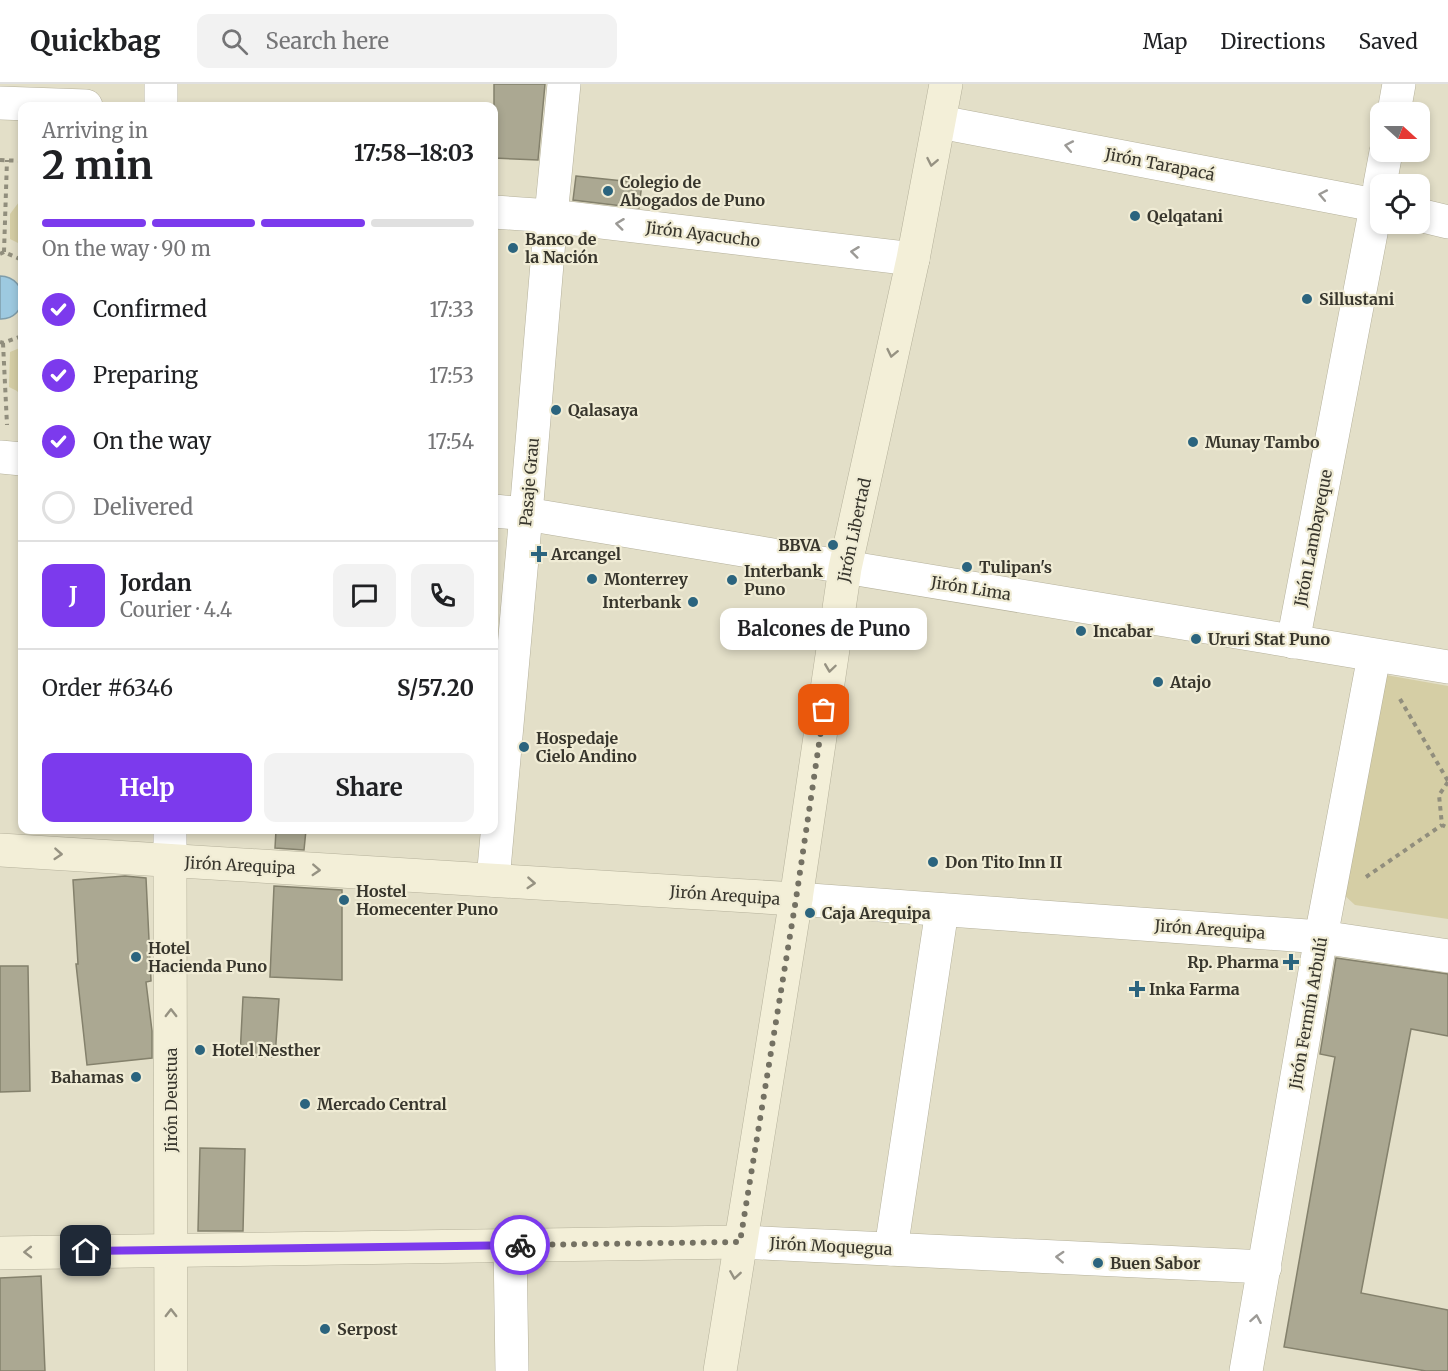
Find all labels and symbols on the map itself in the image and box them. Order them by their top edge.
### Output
north arrow [1370,102,1430,162]
one-way arrow [1064,140,1074,153]
street label: Jirón Tarapacá [1102,143,1217,185]
one-way arrow [926,157,939,167]
place label: Colegio de Abogados de Puno [619,172,766,210]
marker: Colegio de Abogados de Puno [601,184,615,198]
one-way arrow [1318,189,1328,202]
place label: Qelqatani [1147,206,1224,226]
marker: Qelqatani [1128,209,1142,223]
street label: Jirón Ayacucho [644,217,761,251]
one-way arrow [615,218,624,231]
place label: Banco de la Nación [525,229,598,267]
marker: Banco de la Nación [506,241,520,255]
one-way arrow [850,246,860,259]
place label: Sillustani [1319,289,1395,309]
marker: Sillustani [1300,292,1314,306]
one-way arrow [887,348,900,358]
place label: Qalasaya [568,400,638,420]
marker: Qalasaya [549,403,563,417]
place label: Munay Tambo [1205,432,1320,452]
marker: Munay Tambo [1186,435,1200,449]
street label: Pasaje Grau [515,437,543,527]
street label: Jirón Lambayeque [1290,468,1336,609]
street label: Jirón Libertad [833,476,875,585]
place label: BBVA [778,535,822,555]
marker: BBVA [826,538,840,552]
place label: Arcangel [550,544,621,564]
marker: Arcangel [532,547,546,561]
place label: Tulipan's [979,557,1052,577]
marker: Tulipan's [960,560,974,574]
place label: Interbank Puno [744,561,823,599]
place label: Monterrey [604,569,688,589]
marker: Monterrey [585,572,599,586]
street label: Jirón Lima [929,572,1013,604]
marker: Interbank Puno [725,573,739,587]
place label: Interbank [602,592,682,612]
marker: Interbank [686,595,700,609]
callout: Balcones de Puno [720,608,928,650]
place label: Incabar [1093,621,1154,641]
marker: Incabar [1074,624,1088,638]
place label: Ururi Stat Puno [1208,629,1331,649]
marker: Ururi Stat Puno [1189,632,1203,646]
one-way arrow [825,663,837,673]
place label: Atajo [1169,672,1211,692]
marker: Atajo [1151,675,1165,689]
pin [798,684,849,735]
place label: Hospedaje Cielo Andino [536,728,637,766]
marker: Hospedaje Cielo Andino [517,740,531,754]
one-way arrow [54,847,63,860]
street label: Jirón Arequipa [183,852,296,878]
place label: Don Tito Inn II [945,852,1062,872]
marker: Don Tito Inn II [926,855,940,869]
one-way arrow [311,863,320,876]
one-way arrow [527,876,536,889]
place label: Hostel Homecenter Puno [356,881,498,919]
street label: Jirón Arequipa [668,881,781,909]
marker: Hostel Homecenter Puno [337,893,351,907]
place label: Caja Arequipa [822,903,931,923]
marker: Caja Arequipa [803,906,817,920]
street label: Jirón Arequipa [1153,915,1266,943]
street label: Jirón Fermín Arbulú [1285,935,1331,1092]
place label: Hotel Hacienda Puno [148,938,267,976]
marker: Hotel Hacienda Puno [129,950,143,964]
place label: Rp. Pharma [1187,952,1279,972]
marker: Rp. Pharma [1284,955,1298,969]
place label: Inka Farma [1149,979,1240,999]
marker: Inka Farma [1130,982,1144,996]
one-way arrow [165,1008,177,1017]
place label: Hotel Nesther [212,1040,321,1060]
marker: Hotel Nesther [193,1043,207,1057]
street label: Jirón Deustua [161,1047,181,1153]
place label: Bahamas [51,1067,124,1087]
marker: Bahamas [129,1070,143,1084]
place label: Mercado Central [317,1094,447,1114]
marker: Mercado Central [298,1097,312,1111]
courier [490,1215,550,1275]
pin [60,1225,111,1276]
street label: Jirón Moquegua [768,1233,893,1259]
one-way arrow [24,1246,33,1258]
one-way arrow [1055,1250,1064,1263]
place label: Buen Sabor [1110,1253,1201,1273]
marker: Buen Sabor [1091,1256,1105,1270]
one-way arrow [729,1270,742,1280]
one-way arrow [165,1308,177,1317]
one-way arrow [1249,1314,1262,1324]
place label: Serpost [337,1319,398,1339]
marker: Serpost [318,1322,332,1336]

